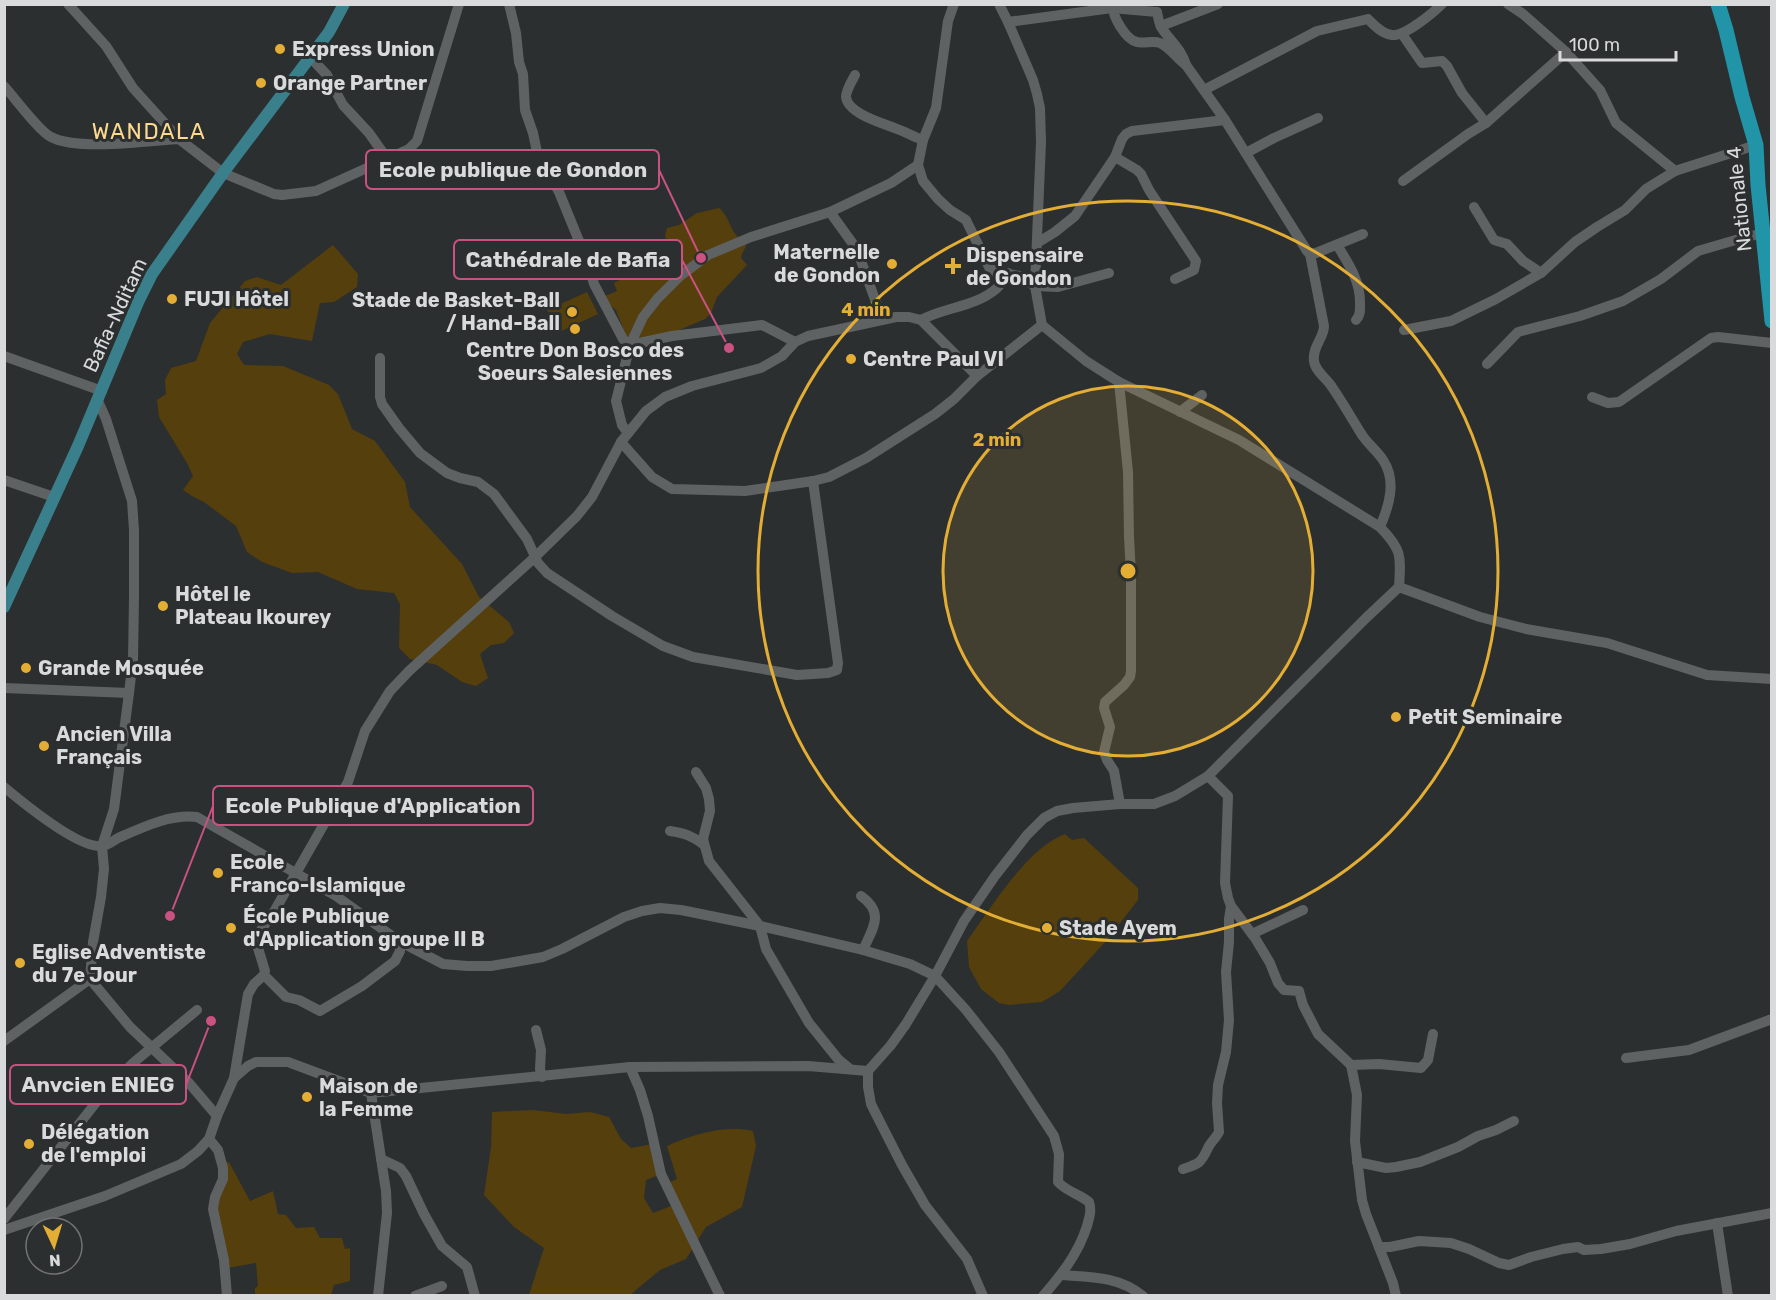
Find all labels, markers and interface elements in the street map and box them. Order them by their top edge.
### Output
scale bar [1560,24,1676,62]
text: 100 m [1569,34,1620,56]
place label: Express Union [292,37,435,61]
marker: Express Union [273,42,287,56]
place label: Orange Partner [273,71,427,95]
marker: Orange Partner [254,76,268,90]
district label: WANDALA [92,118,206,145]
street label: Nationale 4 [1722,145,1756,253]
callout: Ecole publique de Gondon [366,150,659,189]
text: Ecole publique de Gondon [379,157,647,182]
callout: Cathédrale de Bafia [454,240,682,279]
place label: Maternelle de Gondon [773,240,880,287]
place label: Dispensaire de Gondon [966,243,1084,290]
text: Cathédrale de Bafia [466,247,670,272]
street label: Bafia-Nditam [78,254,152,376]
marker: Maternelle de Gondon [885,257,899,271]
marker: Dispensaire de Gondon [944,257,962,275]
place label: FUJI Hôtel [184,287,289,311]
place label: Stade de Basket-Ball / Hand-Ball [352,288,560,335]
marker: FUJI Hôtel [165,292,179,306]
text: 4 min [841,299,891,321]
marker: Stade de Basket-Ball / Hand-Ball [565,305,579,319]
marker: Centre Don Bosco des Soeurs Salesiennes [568,322,582,336]
place label: Centre Don Bosco des Soeurs Salesiennes [466,338,684,385]
place label: Centre Paul VI [863,347,1004,371]
marker: Centre Paul VI [844,352,858,366]
text: 2 min [973,429,1021,451]
centre of rings [1118,561,1138,581]
place label: Hôtel le Plateau Ikourey [175,582,331,629]
marker: Hôtel le Plateau Ikourey [156,599,170,613]
place label: Grande Mosquée [38,656,204,680]
marker: Grande Mosquée [19,661,33,675]
place label: Petit Seminaire [1408,705,1562,729]
marker: Petit Seminaire [1389,710,1403,724]
place label: Ancien Villa Français [56,722,172,769]
marker: Ancien Villa Français [37,739,51,753]
callout: Ecole Publique d'Application [213,786,533,825]
text: Ecole Publique d'Application [225,793,521,818]
place label: Ecole Franco-Islamique [230,850,406,897]
marker: Ecole Franco-Islamique [211,866,225,880]
place label: École Publique d'Application groupe II B [243,904,485,951]
place label: Stade Ayem [1059,916,1177,940]
marker: École Publique d'Application groupe II B [224,921,238,935]
marker: Stade Ayem [1040,921,1054,935]
place label: Eglise Adventiste du 7e Jour [32,940,206,987]
marker: Eglise Adventiste du 7e Jour [13,956,27,970]
callout: Anvcien ENIEG [10,1065,186,1104]
text: Anvcien ENIEG [22,1072,174,1097]
place label: Maison de la Femme [319,1074,418,1121]
marker: Maison de la Femme [300,1090,314,1104]
place label: Délégation de l'emploi [41,1120,149,1167]
marker: Délégation de l'emploi [22,1137,36,1151]
north arrow [24,1216,84,1276]
text: N [49,1251,61,1270]

